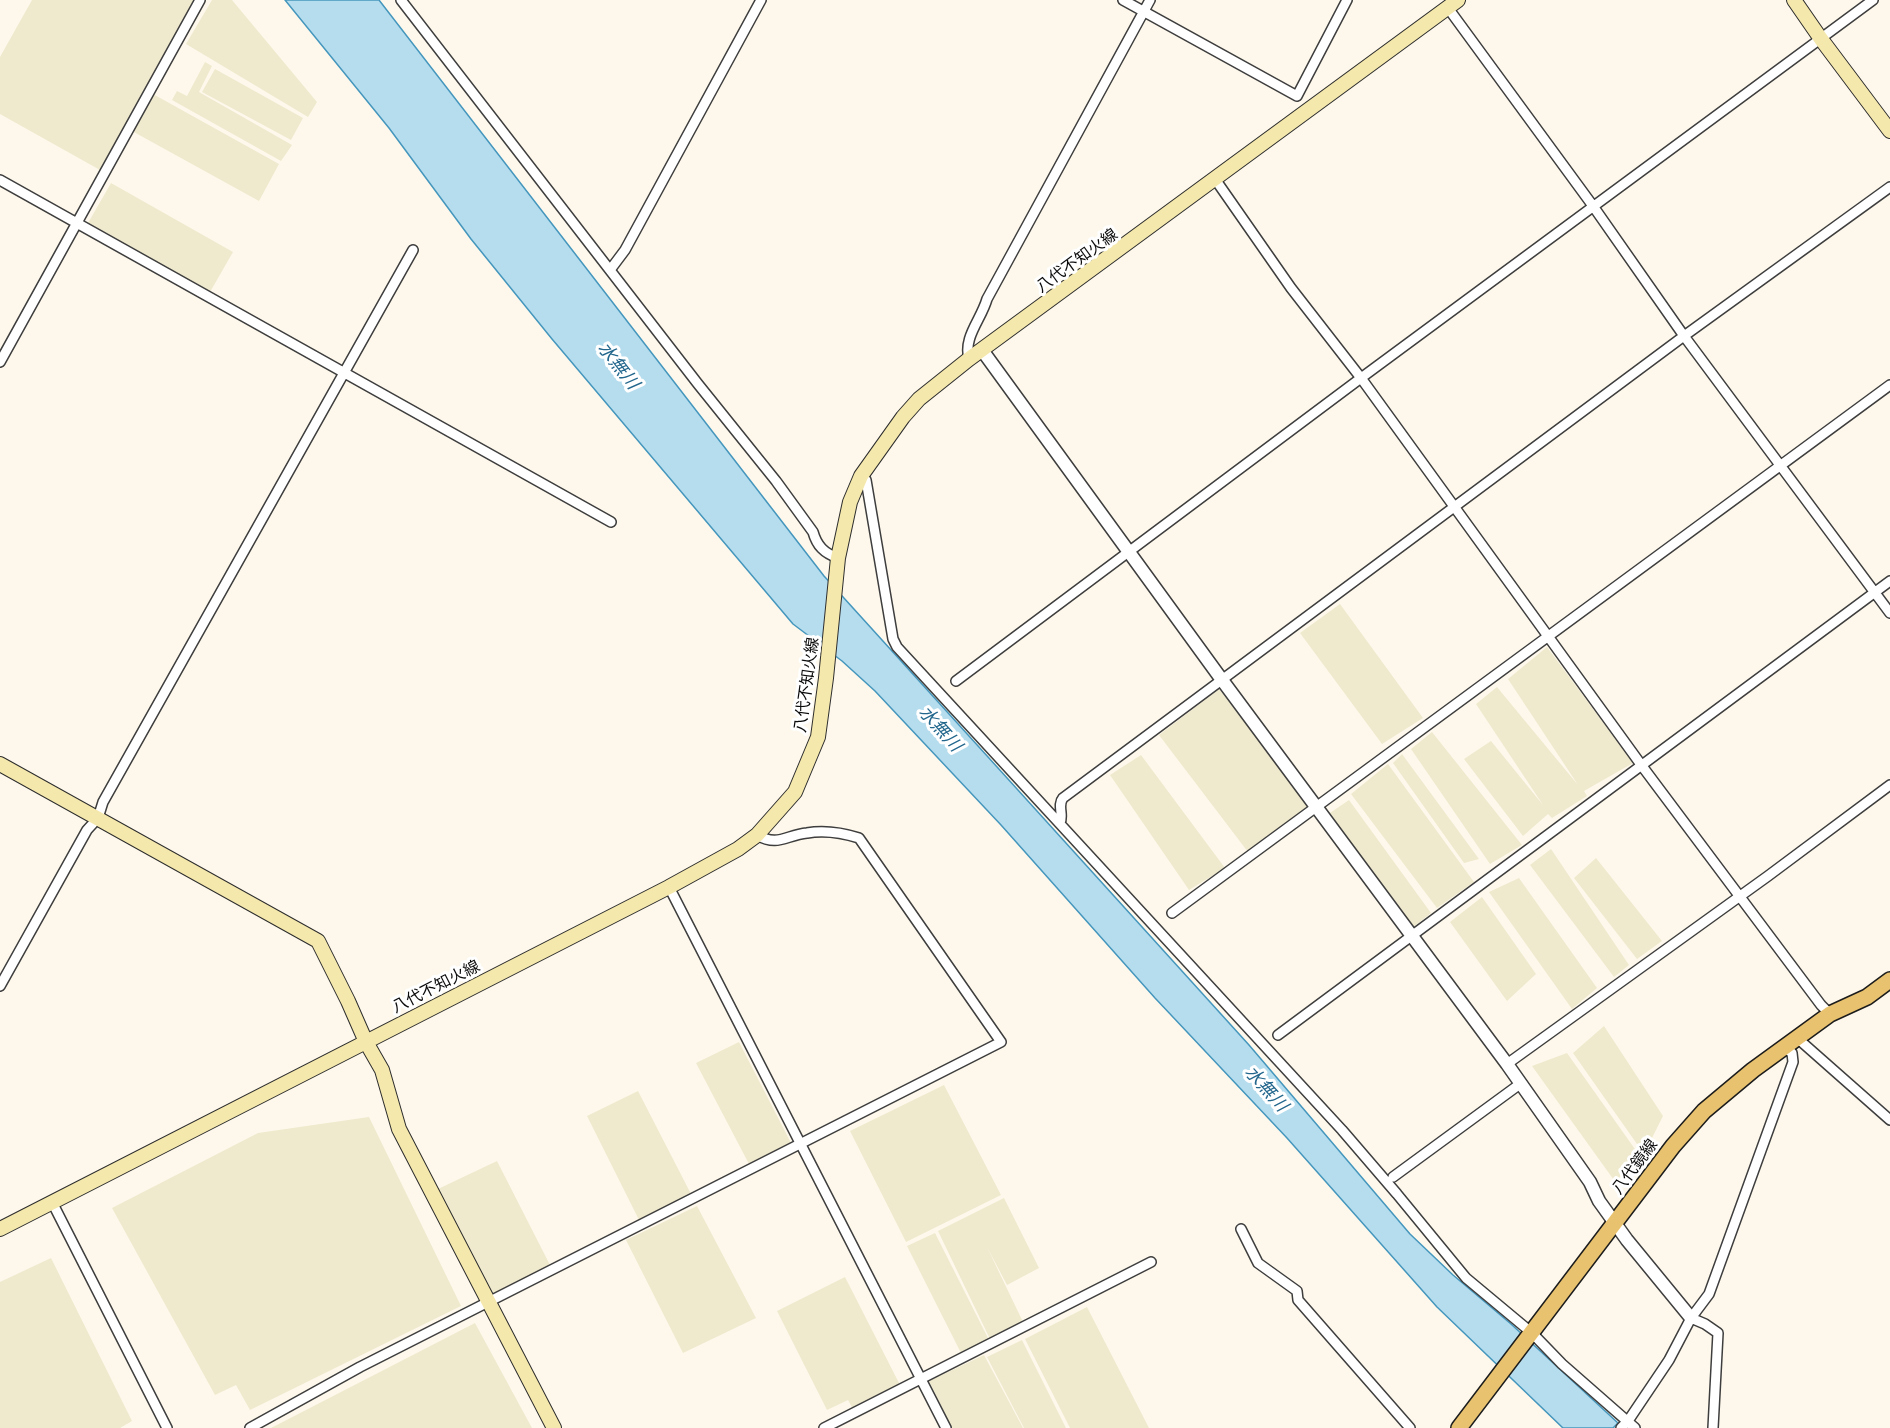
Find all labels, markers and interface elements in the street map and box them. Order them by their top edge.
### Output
street label: 八代不知火線 [1033,225,1121,297]
water label: 水無川 [593,338,643,394]
street label: 八代不知火線 [791,636,823,734]
water label: 水無川 [914,702,966,756]
street label: 八代不知火線 [389,957,483,1017]
water label: 水無川 [1240,1062,1292,1116]
street label: 八代鏡線 [1608,1136,1662,1198]

